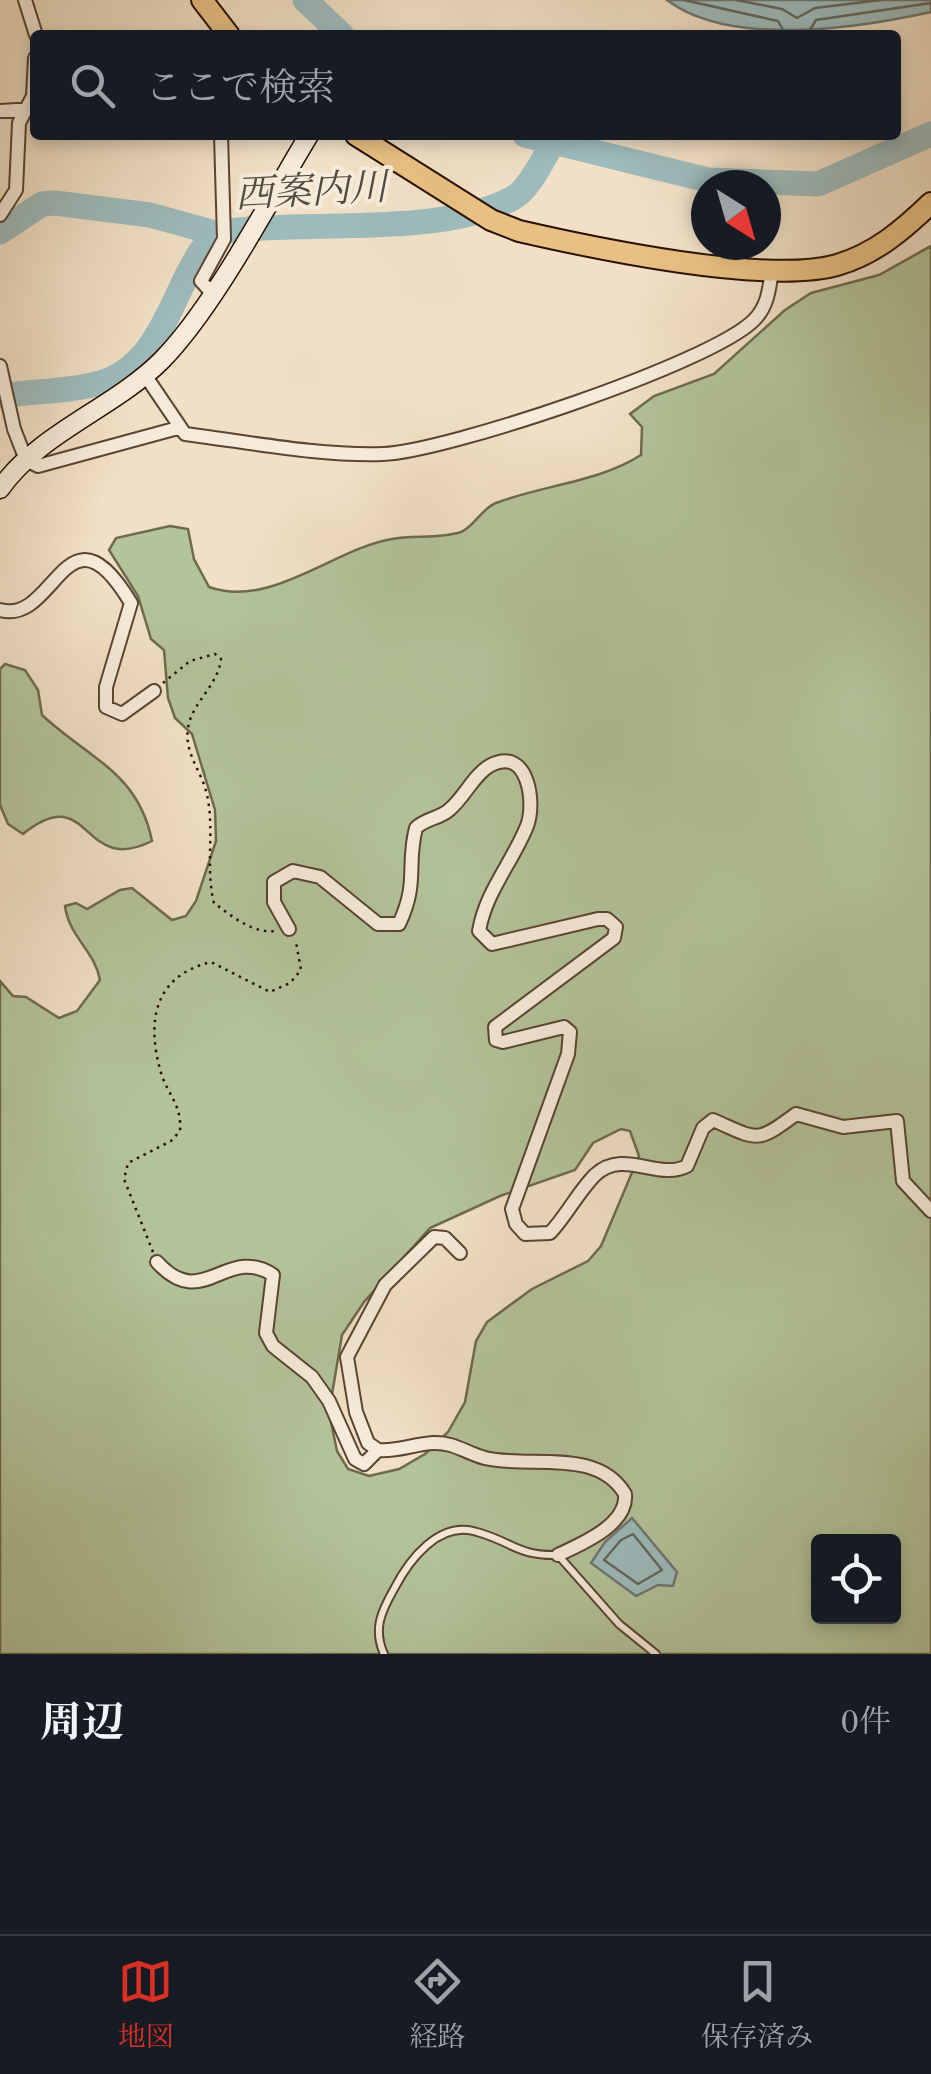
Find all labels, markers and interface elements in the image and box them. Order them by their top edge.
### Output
search box [30,30,901,140]
icon: search [65,58,120,113]
text: ここで検索 [145,71,335,109]
water label: 西案内川 [234,167,392,216]
north arrow [691,170,781,260]
map controls [811,1534,901,1624]
button: locate [811,1534,901,1624]
text: 周辺 [40,1704,124,1746]
text: 0件 [840,1708,891,1740]
tab: 地図 [118,1954,174,2057]
tab: 経路 [409,1954,465,2057]
tab: 保存済み [701,1954,813,2057]

